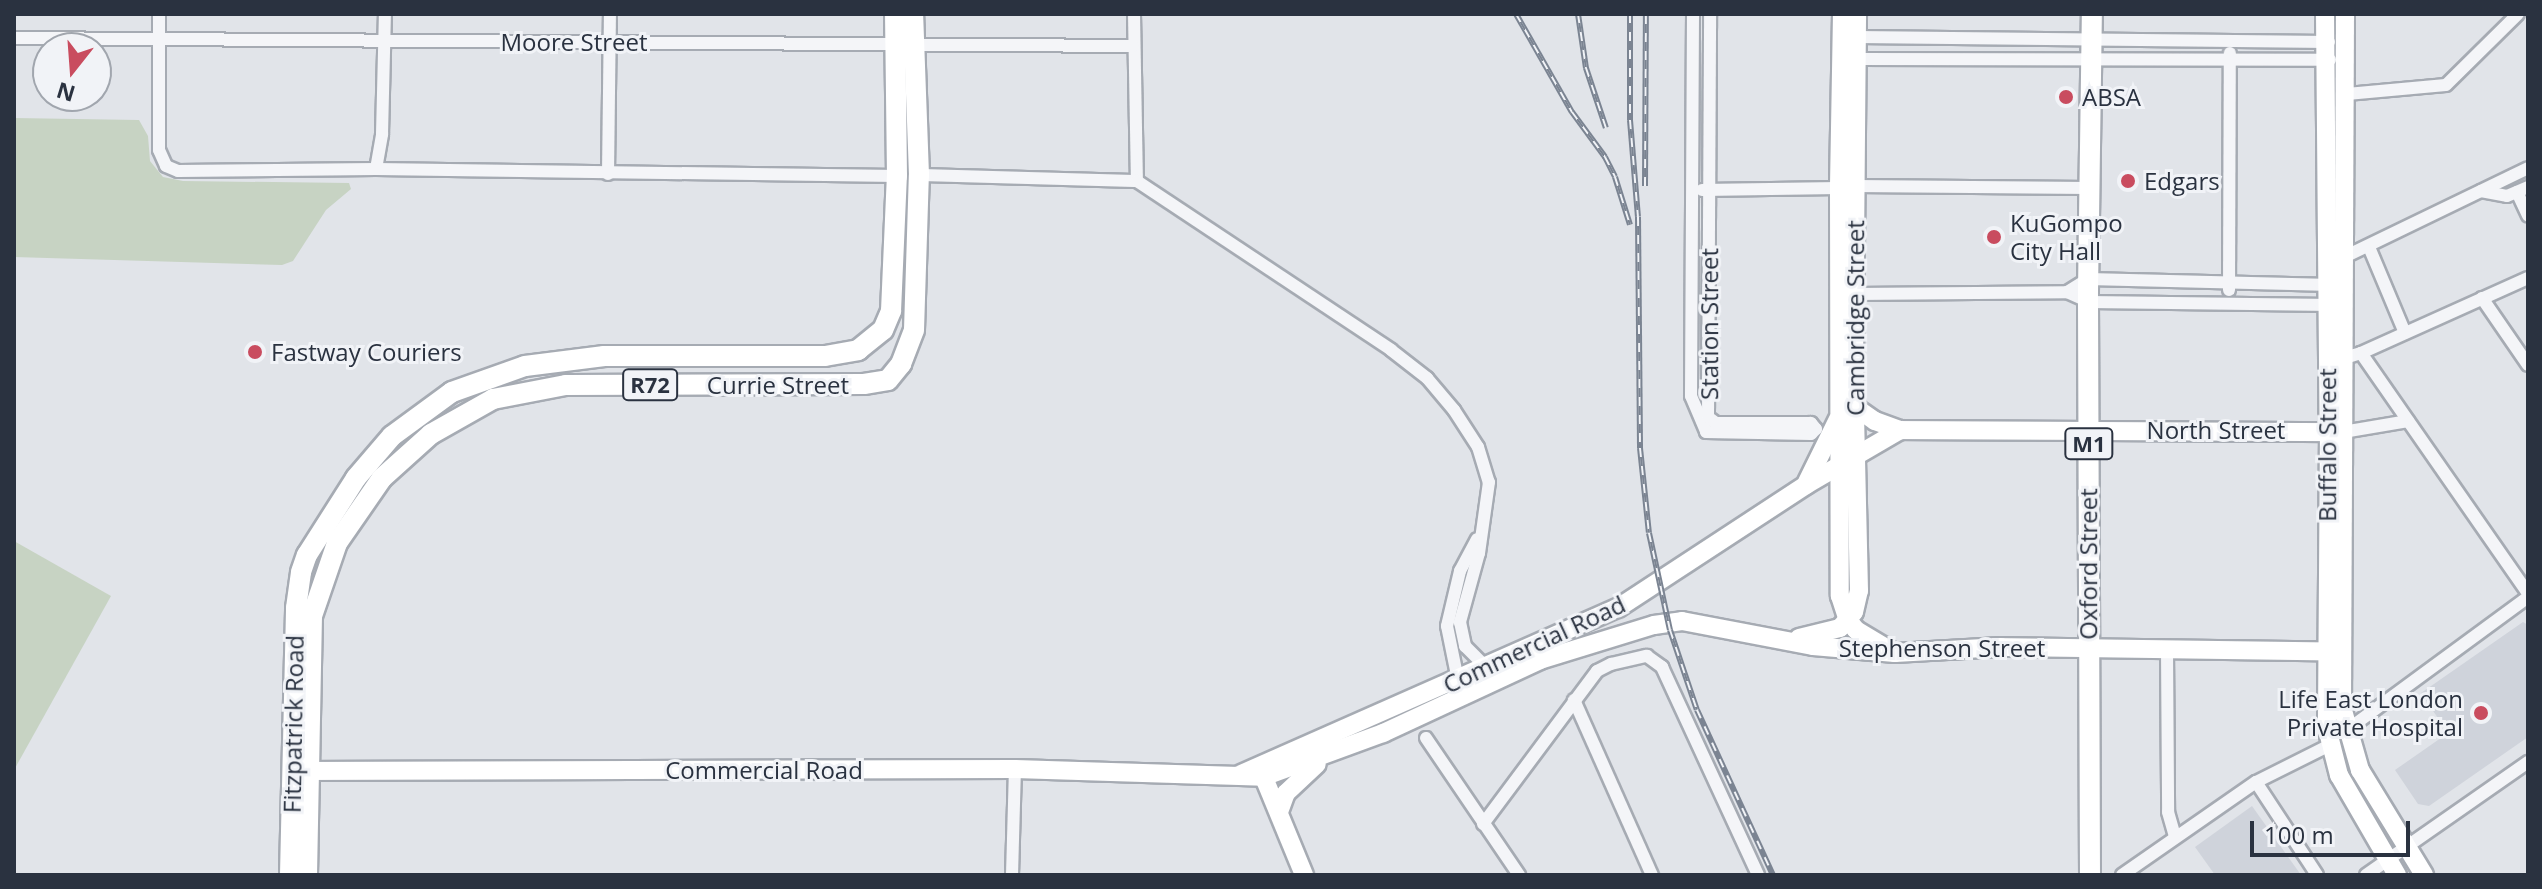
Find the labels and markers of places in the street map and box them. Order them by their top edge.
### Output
place label: ABSA [2082,83,2141,111]
marker: ABSA [2057,88,2075,106]
place label: Edgars [2144,167,2220,195]
marker: Edgars [2119,172,2137,190]
place label: KuGompo City Hall [2010,209,2123,265]
marker: KuGompo City Hall [1985,228,2003,246]
place label: Fastway Couriers [271,338,462,366]
marker: Fastway Couriers [246,343,264,361]
place label: Life East London Private Hospital [2278,685,2463,741]
marker: Life East London Private Hospital [2470,702,2492,724]

